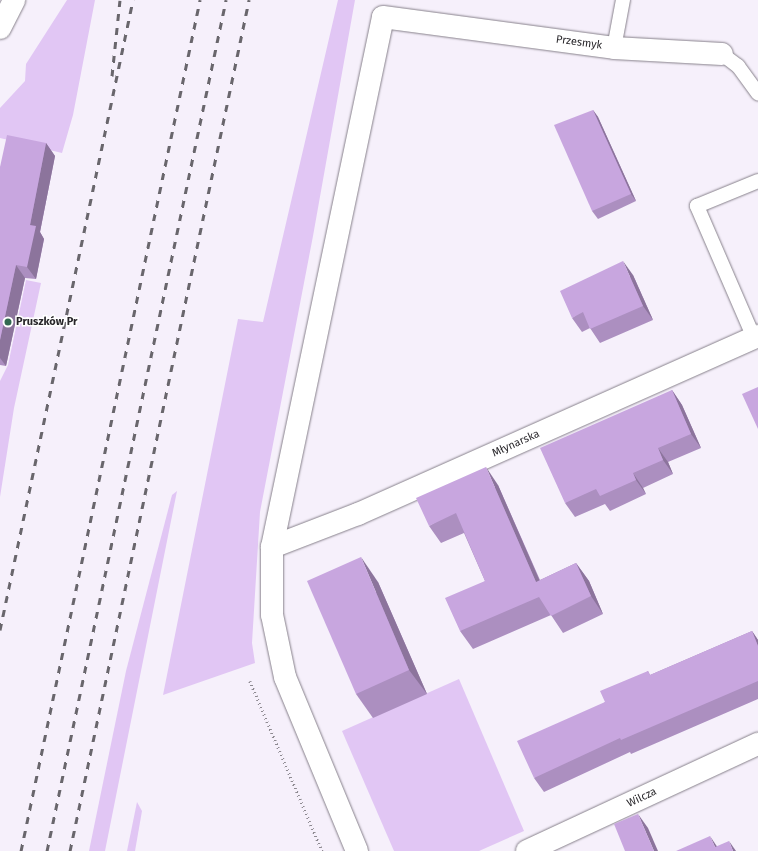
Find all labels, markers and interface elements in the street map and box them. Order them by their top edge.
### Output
street label: Przesmyk [555,33,603,53]
place label: Pruszków Pr [16,315,77,329]
marker: Pruszków Pr [3,317,13,327]
street label: Młynarska [490,428,542,460]
street label: Wilcza [625,785,659,811]

